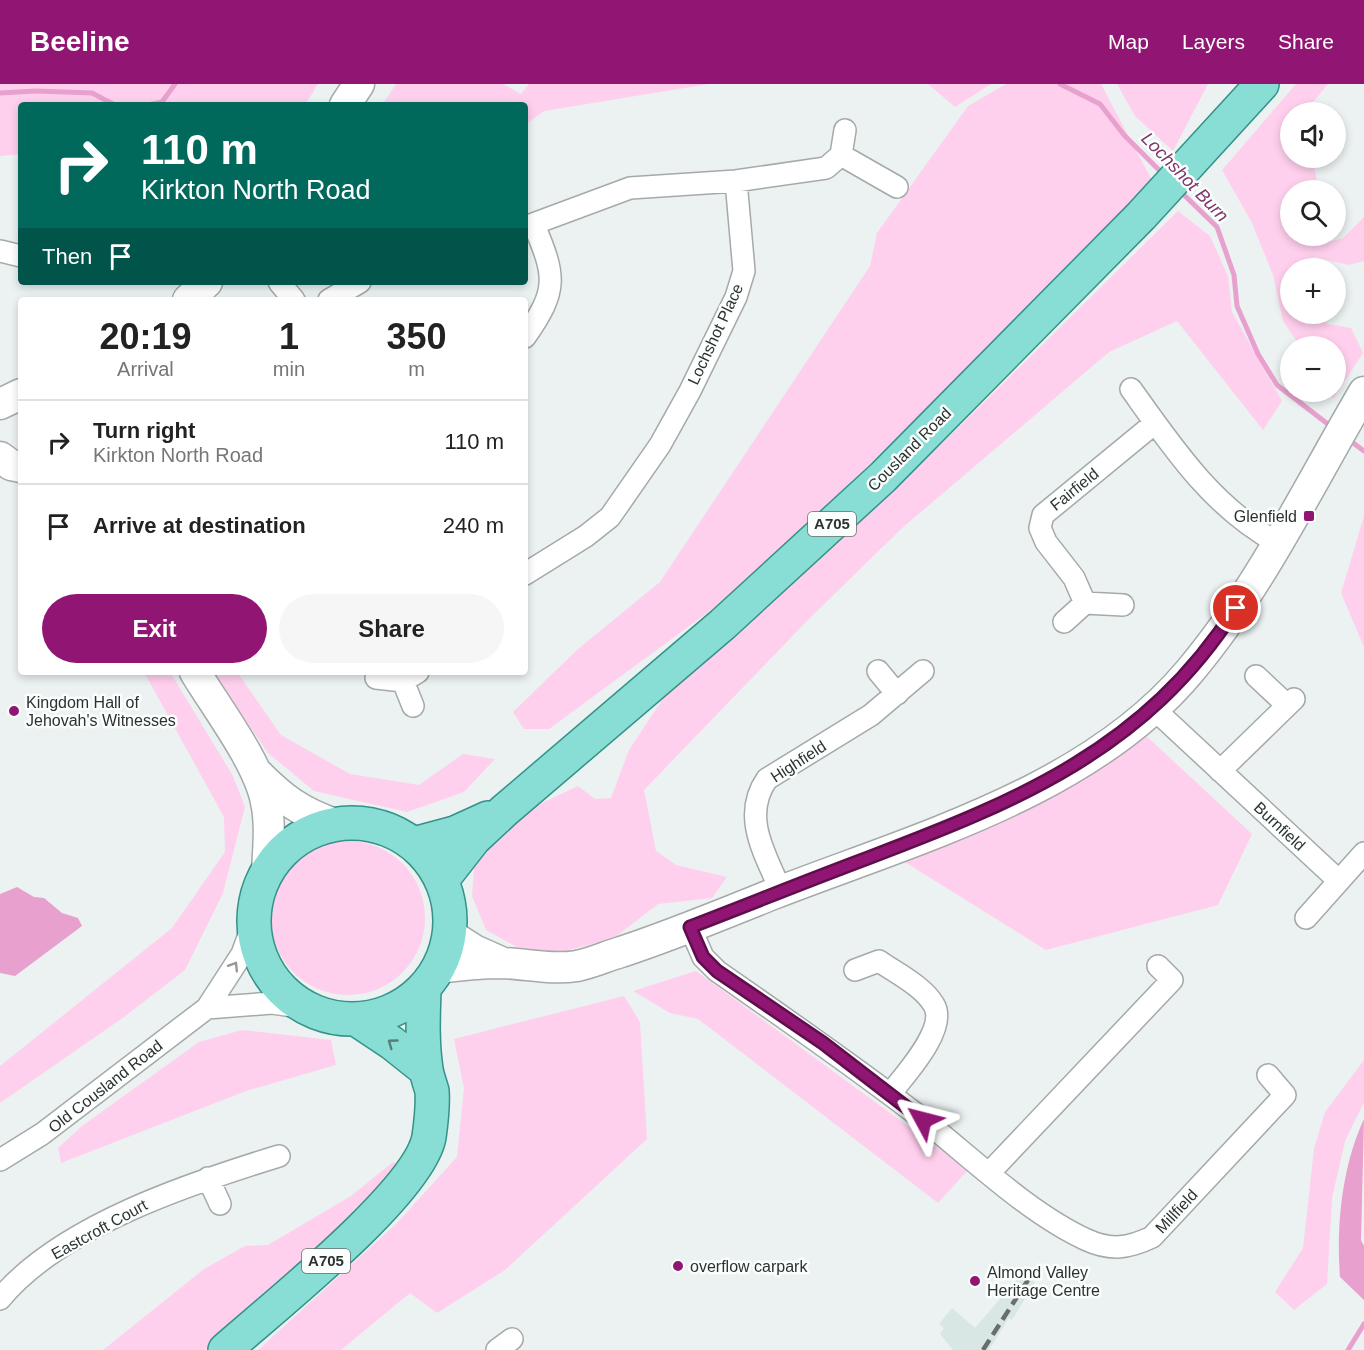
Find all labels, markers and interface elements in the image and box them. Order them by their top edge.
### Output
text: Beeline [30,26,130,57]
text: Map [1108,30,1149,53]
text: Layers [1182,30,1245,53]
text: Share [1278,30,1334,53]
map controls [1280,102,1346,402]
button: sound [1280,102,1346,168]
icon: right [42,126,120,204]
text: 110 m [141,126,258,173]
water label: Lochshot Burn [1137,128,1233,226]
text: Kirkton North Road [141,175,371,205]
button: search [1280,180,1346,246]
icon: arrive [104,240,137,273]
text: Then [42,244,92,269]
button: + [1280,258,1346,324]
street label: Lochshot Place [685,281,746,387]
text: 20:19 [99,316,191,357]
text: 1 [279,316,299,357]
text: 350 [386,316,447,357]
button: − [1280,336,1346,402]
text: Arrival [117,358,174,380]
text: min [273,358,305,380]
text: m [408,358,425,380]
street label: Cousland Road [864,404,954,494]
text: Turn right [93,418,195,443]
icon: right [42,426,75,459]
text: 110 m [444,429,504,454]
text: Kirkton North Road [93,444,263,466]
street label: Fairfield [1047,465,1102,514]
place label: Glenfield [1234,508,1297,525]
marker: Glenfield [1302,509,1316,523]
icon: arrive [42,510,75,543]
road number: A705 [808,512,856,536]
text: Arrive at destination [93,513,306,538]
text: 240 m [443,513,504,538]
pin [1210,582,1261,633]
icon: arrive [1219,591,1252,624]
button: Exit [42,594,267,663]
button: Share [279,594,504,663]
place label: Kingdom Hall of Jehovah's Witnesses [26,694,176,729]
marker: Kingdom Hall of Jehovah's Witnesses [7,704,21,718]
street label: Highfield [768,737,829,786]
street label: Burnfield [1251,799,1309,854]
one-way arrow [227,962,238,973]
street label: Old Cousland Road [45,1037,166,1136]
one-way arrow [388,1040,399,1051]
position arrow [891,1088,955,1152]
street label: Millfield [1152,1186,1201,1237]
street label: Eastcroft Court [48,1196,151,1263]
road number: A705 [302,1249,350,1273]
place label: overflow carpark [690,1258,808,1275]
marker: overflow carpark [671,1259,685,1273]
place label: Almond Valley Heritage Centre [987,1264,1100,1299]
marker: Almond Valley Heritage Centre [968,1274,982,1288]

